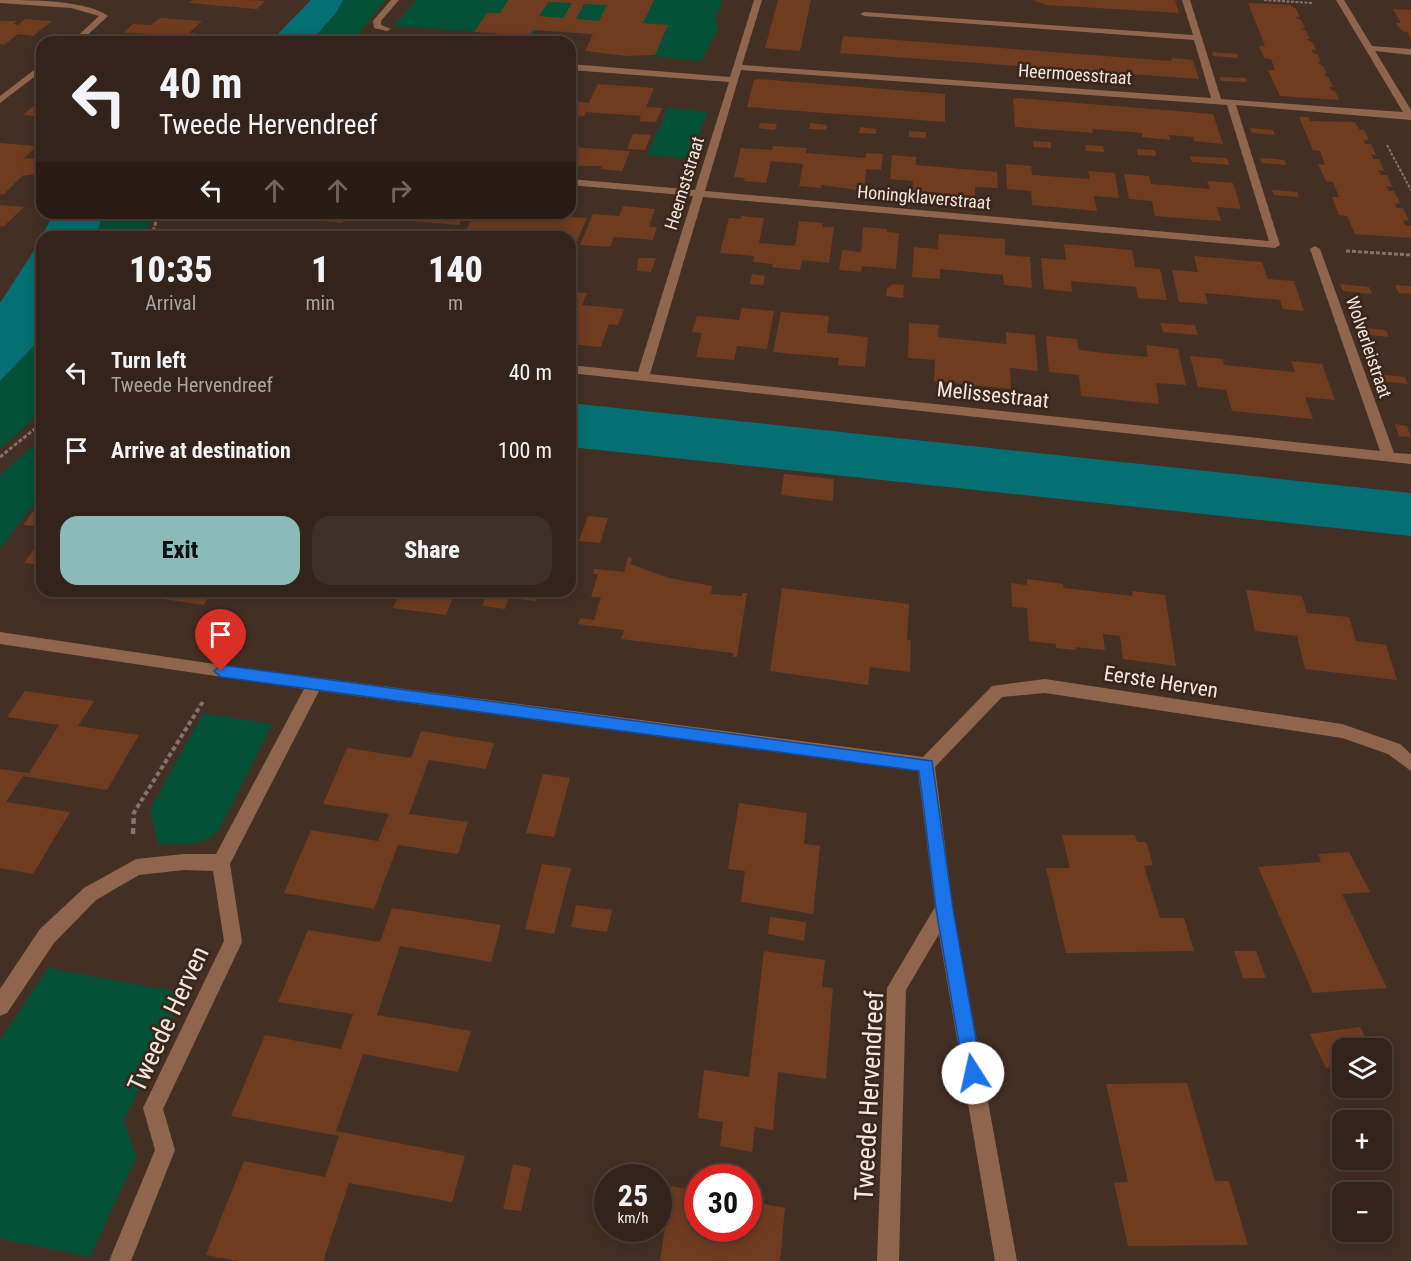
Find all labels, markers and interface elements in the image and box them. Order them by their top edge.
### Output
text: 40 m [159,59,242,108]
icon: left [60,60,138,138]
street label: Heermoesstraat [1017,60,1133,88]
text: Tweede Hervendreef [159,109,378,141]
street label: Heemststraat [660,134,708,232]
icon: left [195,174,228,207]
icon: ahead [258,174,291,207]
icon: ahead [321,174,354,207]
icon: right [384,174,417,207]
street label: Honingklaverstraat [856,181,992,213]
text: 10:35 [129,249,212,291]
text: 1 [311,249,329,291]
text: 140 [428,249,483,291]
text: Arrival [145,291,196,315]
text: min [306,291,335,315]
text: m [448,291,463,315]
street label: Wolverleistraat [1342,293,1396,401]
text: Turn left [111,348,186,373]
icon: left [60,356,93,389]
text: 40 m [509,360,552,385]
text: Tweede Hervendreef [111,373,273,397]
street label: Melissestraat [936,377,1050,413]
icon: arrive [60,434,93,467]
text: Arrive at destination [111,438,291,463]
text: 100 m [498,438,552,463]
button: Exit [60,516,300,585]
button: Share [312,516,552,585]
pin [195,609,246,671]
icon: arrive [204,618,237,651]
street label: Eerste Herven [1102,661,1220,703]
street label: Tweede Herven [121,941,215,1097]
street label: Tweede Hervendreef [849,990,889,1202]
map controls [1332,1038,1392,1242]
button: layers [1332,1038,1392,1098]
position arrow [941,1041,1005,1105]
button: + [1332,1110,1392,1170]
speed limit sign: 30 [684,1164,762,1242]
text: 25 [618,1178,648,1213]
button: − [1332,1182,1392,1242]
text: km/h [618,1209,648,1227]

